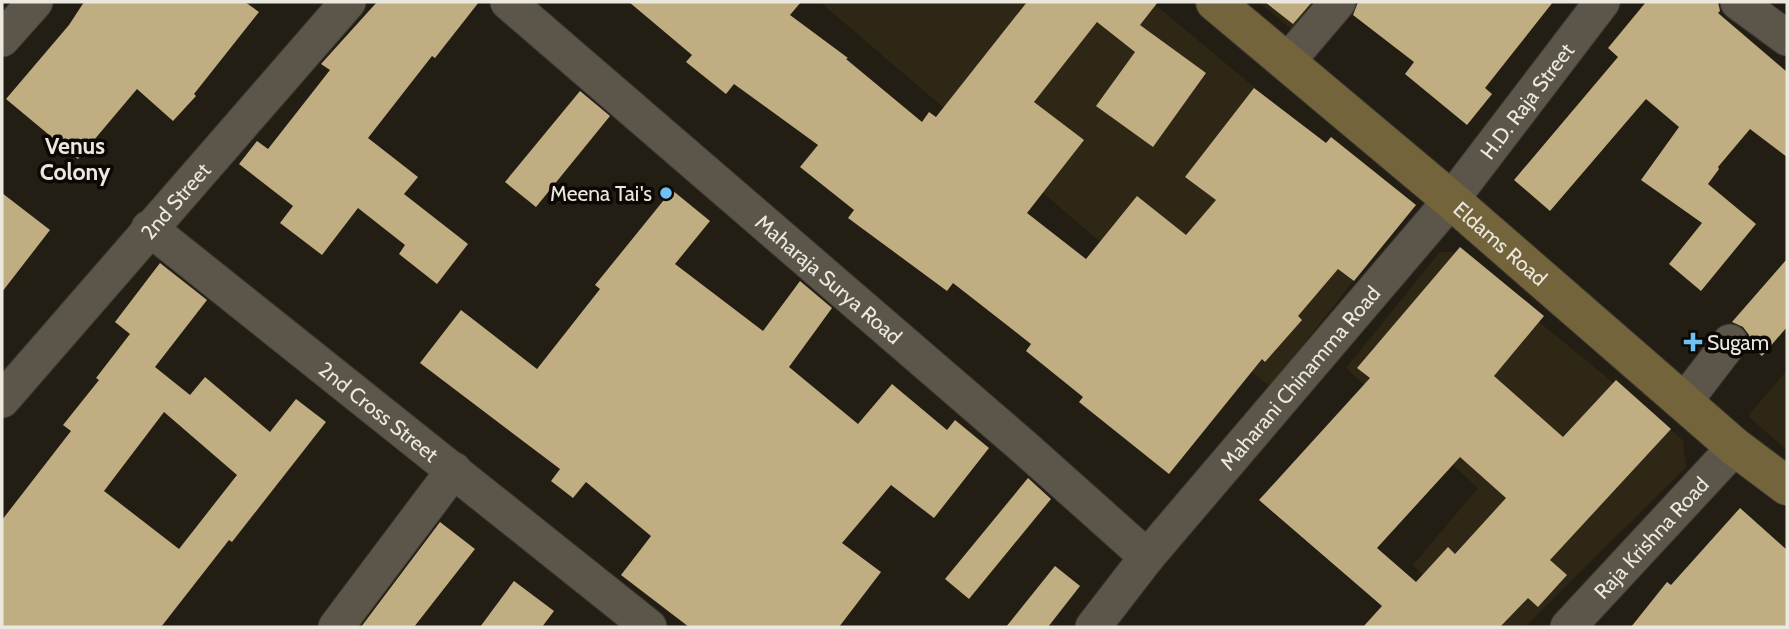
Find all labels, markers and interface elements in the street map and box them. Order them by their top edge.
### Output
street label: H.D. Raja Street [1474,38,1579,164]
district label: Venus Colony [40,132,111,186]
street label: 2nd Street [135,157,215,244]
place label: Meena Tai's [550,181,652,206]
marker: Meena Tai's [658,185,674,201]
street label: Eldams Road [1449,196,1553,291]
street label: Maharaja Surya Road [751,209,907,349]
street label: Maharani Chinamma Road [1214,280,1385,475]
place label: Sugam [1707,330,1769,355]
marker: Sugam [1685,334,1701,350]
street label: 2nd Cross Street [314,356,444,467]
street label: Raja Krishna Road [1588,471,1714,604]

